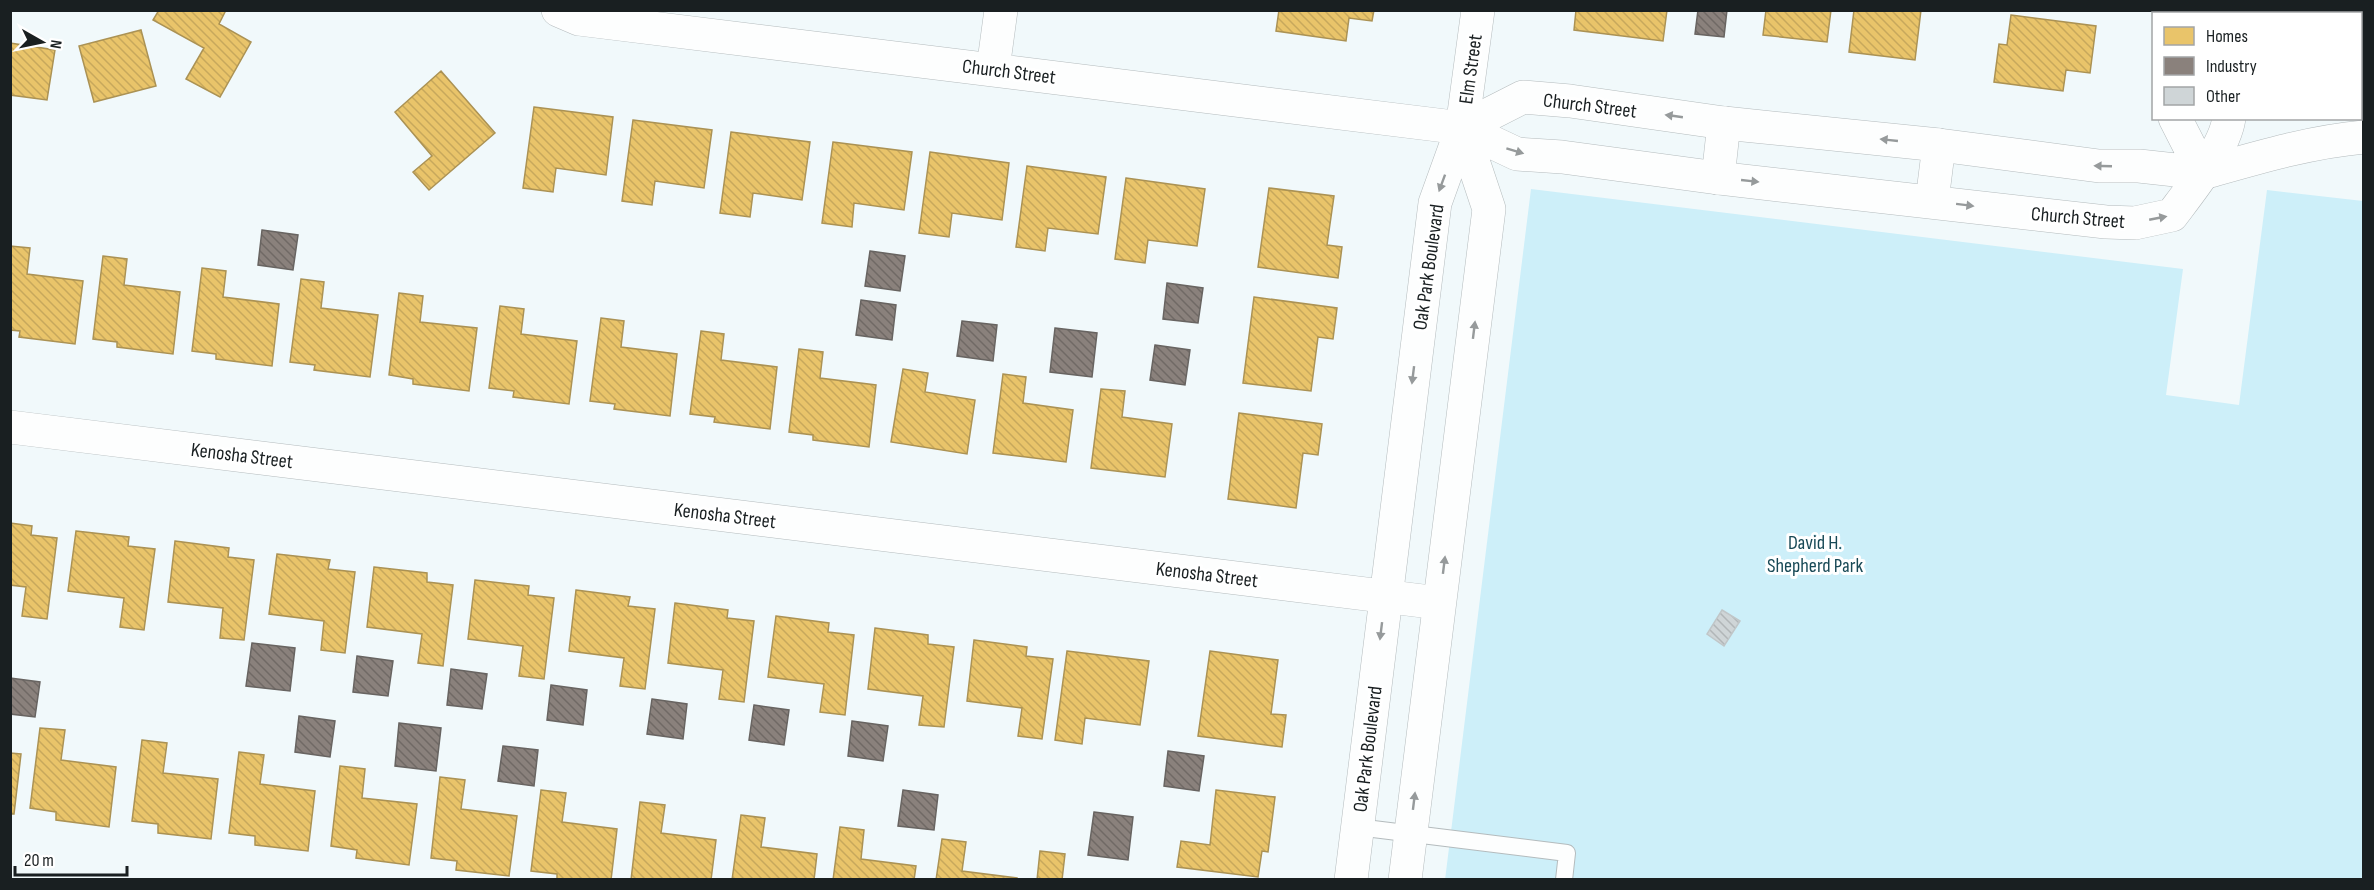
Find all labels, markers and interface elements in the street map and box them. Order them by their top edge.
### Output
north arrow [12,12,72,72]
legend [2152,12,2362,120]
text: Homes [2206,26,2248,47]
street label: Elm Street [1454,33,1488,106]
text: N [45,38,65,50]
street label: Church Street [961,54,1057,90]
text: Industry [2206,56,2257,77]
text: Other [2206,86,2240,107]
street label: Church Street [1542,88,1638,124]
one-way arrow [1664,111,1683,120]
one-way arrow [1879,135,1898,145]
one-way arrow [1506,147,1524,156]
one-way arrow [2093,161,2112,171]
one-way arrow [1436,174,1446,192]
one-way arrow [1740,176,1759,186]
one-way arrow [1955,200,1974,209]
street label: Church Street [2030,202,2126,234]
street label: Oak Park Boulevard [1408,203,1450,332]
one-way arrow [2149,213,2168,222]
one-way arrow [1469,321,1478,340]
one-way arrow [1408,366,1418,385]
street label: Kenosha Street [190,438,294,474]
street label: Kenosha Street [673,498,777,534]
park label: David H. Shepherd Park [1767,531,1863,578]
one-way arrow [1439,556,1448,575]
street label: Kenosha Street [1155,557,1259,593]
one-way arrow [1376,622,1386,641]
street label: Oak Park Boulevard [1348,685,1388,813]
one-way arrow [1410,791,1419,810]
scale bar [15,839,128,877]
text: 20 m [24,850,54,871]

